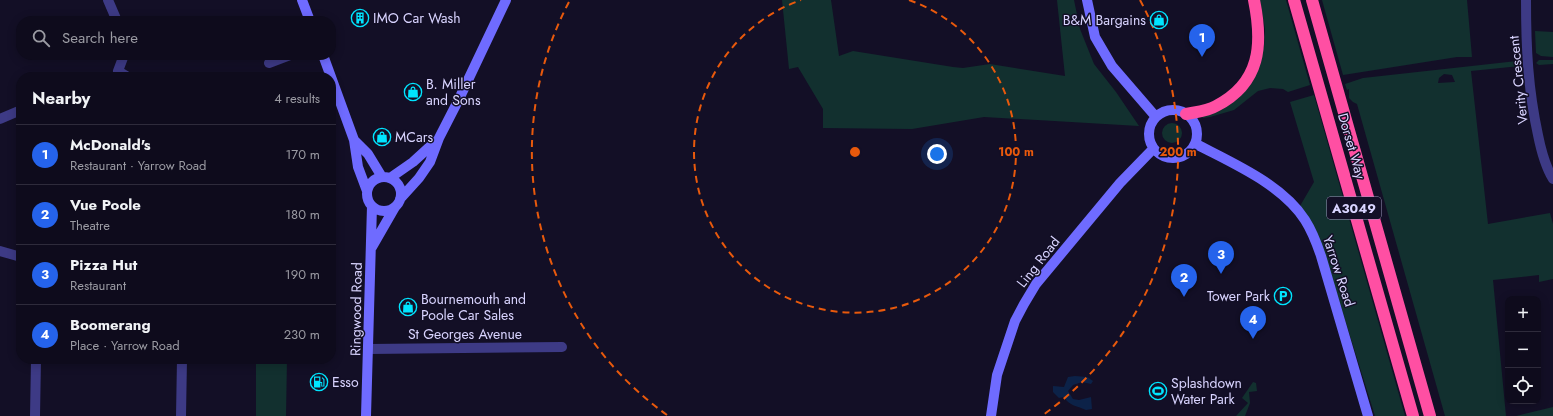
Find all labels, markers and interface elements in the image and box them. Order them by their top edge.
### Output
building icon: IMO Car Wash [350,8,370,28]
place label: IMO Car Wash [373,8,461,28]
place label: B&M Bargains [1063,10,1146,30]
shop icon: B&M Bargains [1149,10,1169,30]
search box [16,16,336,60]
pin: 1 [1189,24,1215,57]
icon: search [30,27,52,49]
text: Search here [62,27,138,49]
street label: Verity Crescent [1503,34,1533,125]
place label: B. Miller and Sons [426,74,481,110]
shop icon: B. Miller and Sons [403,82,423,102]
text: Nearby [32,86,90,110]
text: 4 results [274,89,320,108]
street label: Dorset Way [1333,111,1371,182]
shop icon: MCars [372,127,392,147]
place label: MCars [395,127,433,147]
text: McDonald's [70,134,151,156]
text: 100 m [998,143,1034,161]
text: 200 m [1159,143,1197,161]
your location [927,144,947,164]
text: 1 [42,145,48,164]
text: 170 m [285,145,320,164]
centre of rings [848,145,862,159]
text: Restaurant · Yarrow Road [70,156,206,175]
text: Vue Poole [70,194,141,216]
road number: A3049 [1327,197,1381,219]
text: 2 [41,205,49,224]
text: 180 m [285,205,320,224]
text: Theatre [70,216,110,235]
street label: Ling Road [1012,232,1064,292]
street label: Yarrow Road [1318,233,1360,309]
pin: 3 [1208,241,1234,274]
text: Pizza Hut [70,254,137,276]
street label: Ringwood Road [345,262,367,356]
pin: 2 [1171,264,1197,297]
text: 3 [41,265,49,284]
text: 190 m [285,265,320,284]
text: Restaurant [70,276,126,295]
place label: Tower Park [1207,286,1271,306]
parking icon: Tower Park [1273,286,1293,306]
place label: Bournemouth and Poole Car Sales [421,289,526,325]
map controls [1505,296,1541,404]
button: + [1505,296,1541,332]
shop icon: Bournemouth and Poole Car Sales [398,297,418,317]
pin: 4 [1240,306,1266,339]
text: Boomerang [70,314,151,336]
street label: St Georges Avenue [408,324,522,344]
text: 4 [40,325,50,344]
text: 230 m [284,325,320,344]
button: − [1505,332,1541,368]
text: Place · Yarrow Road [70,336,180,355]
button: locate [1505,368,1541,404]
fuel station icon: Esso [309,372,329,392]
place label: Esso [332,372,359,392]
place label: Splashdown Water Park [1171,373,1242,409]
sports icon: Splashdown Water Park [1148,381,1168,401]

